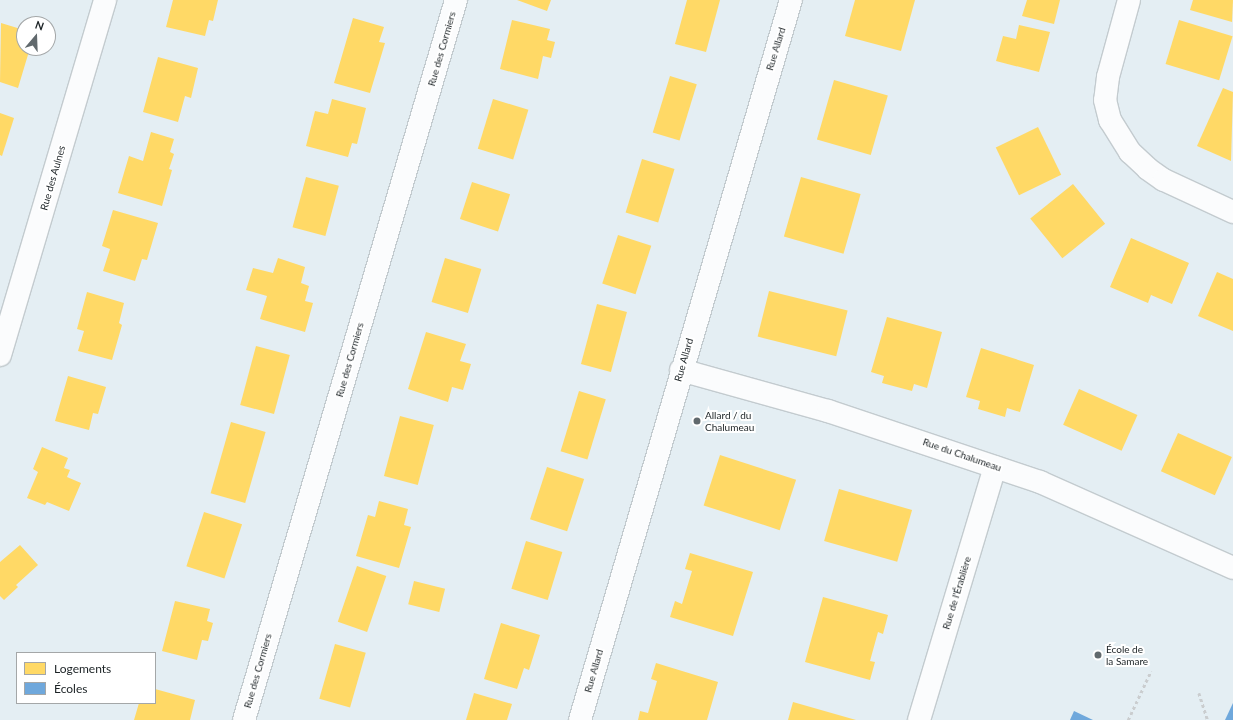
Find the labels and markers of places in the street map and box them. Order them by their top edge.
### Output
place label: Allard / du Chalumeau [705,409,754,432]
marker: Allard / du Chalumeau [692,416,702,426]
place label: École de la Samare [1106,643,1148,666]
marker: École de la Samare [1093,650,1103,660]

